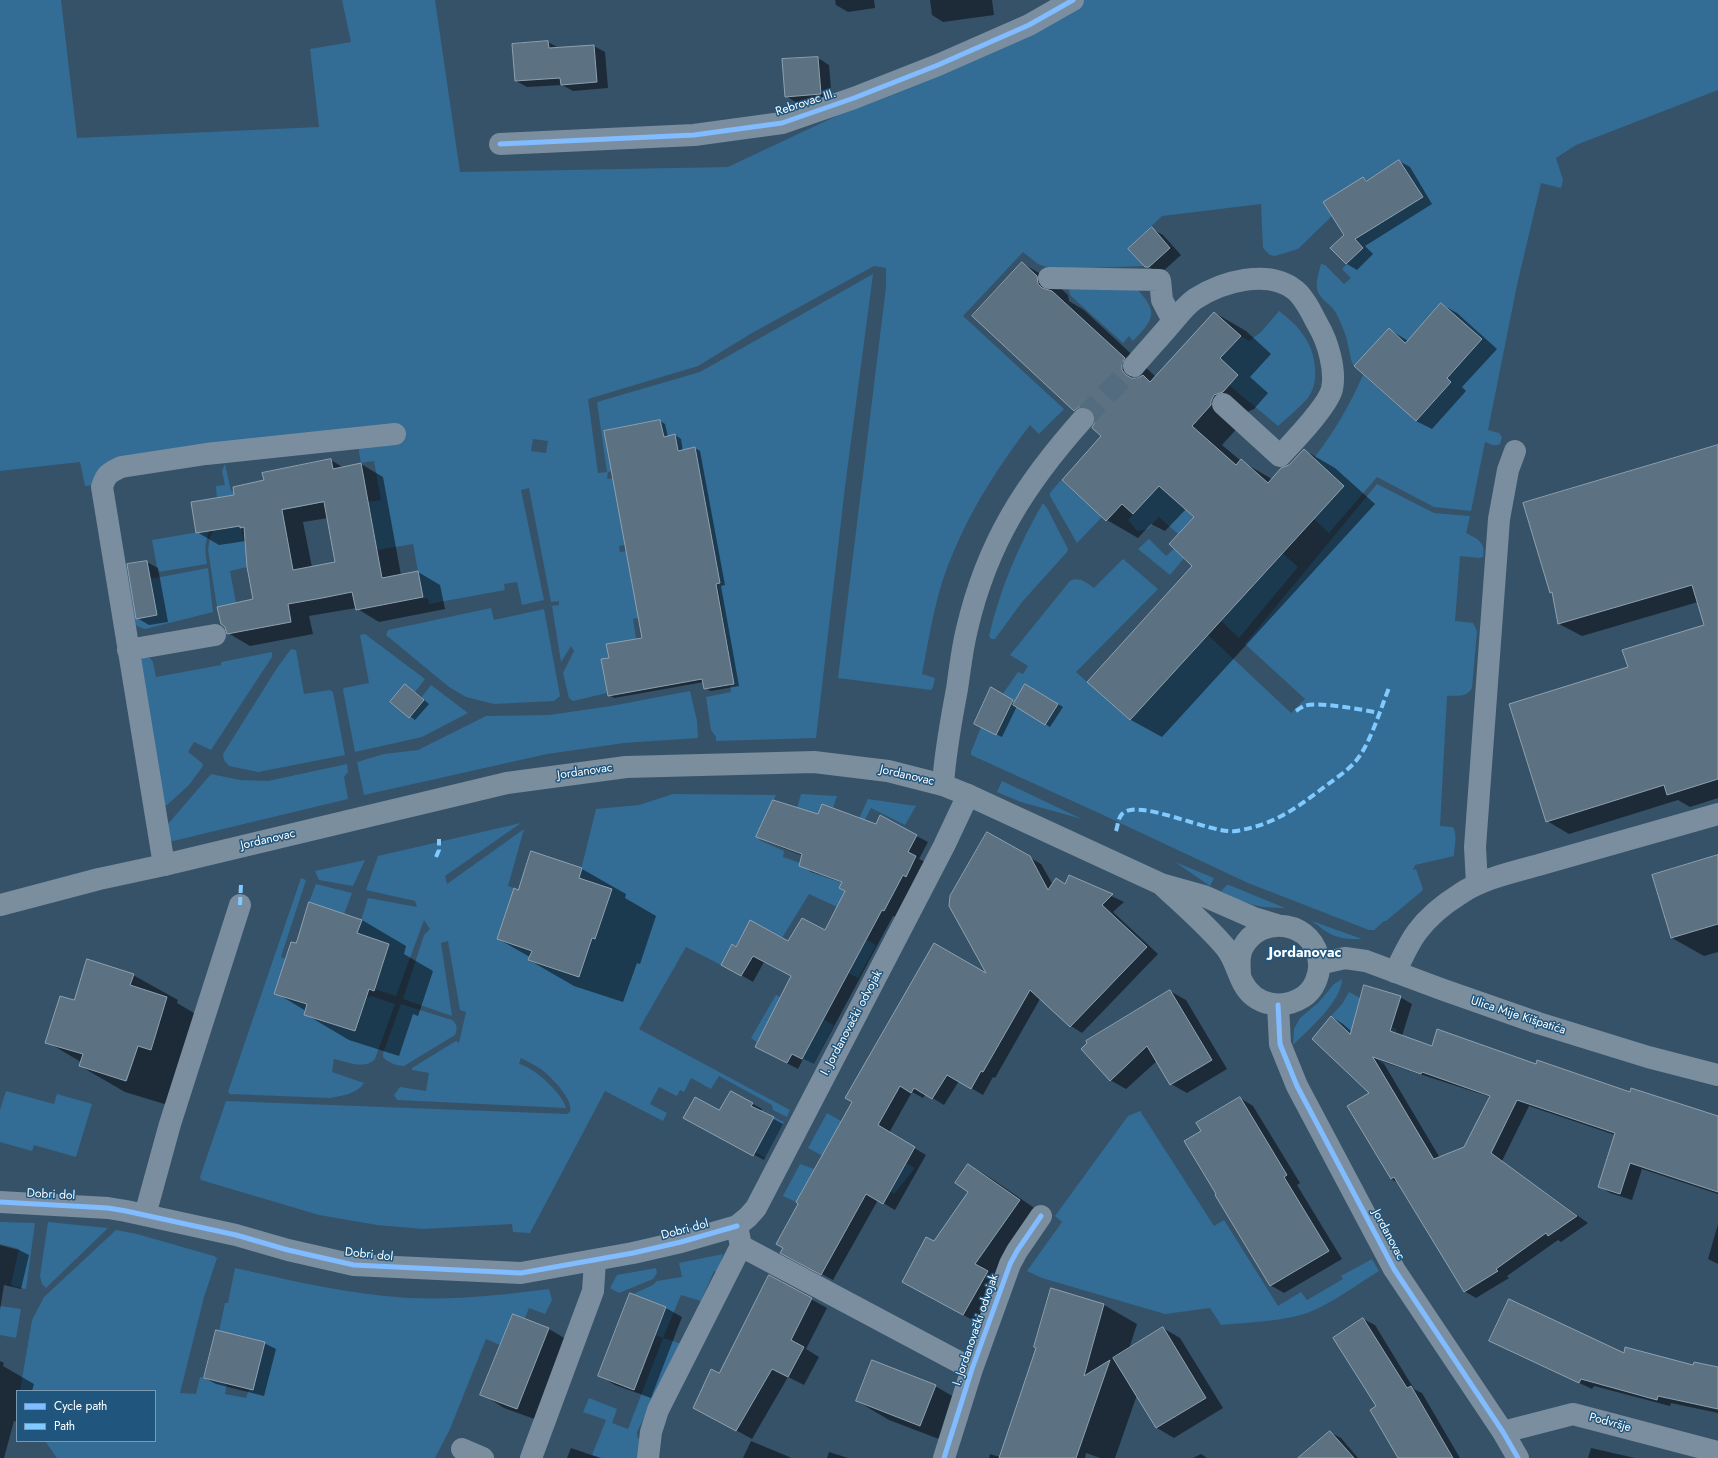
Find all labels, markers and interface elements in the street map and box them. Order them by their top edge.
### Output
street label: Rebrovac III. [774,86,838,120]
street label: Jordanovac [556,761,614,783]
street label: Jordanovac [878,763,936,789]
street label: Jordanovac [239,827,297,853]
district label: Jordanovac [1269,946,1341,962]
street label: I. Jordanovački odvojak [818,968,886,1078]
street label: Ulica Mije Kišpatića [1469,994,1567,1038]
street label: Dobri dol [26,1187,76,1203]
street label: Jordanovac [1369,1207,1407,1263]
street label: Dobri dol [660,1217,710,1243]
street label: Dobri dol [344,1245,394,1265]
street label: I. Jordanovački odvojak [950,1272,1002,1388]
legend [16,1390,156,1442]
text: Cycle path [54,1397,107,1415]
street label: Podvršje [1587,1410,1633,1436]
text: Path [54,1417,75,1435]

